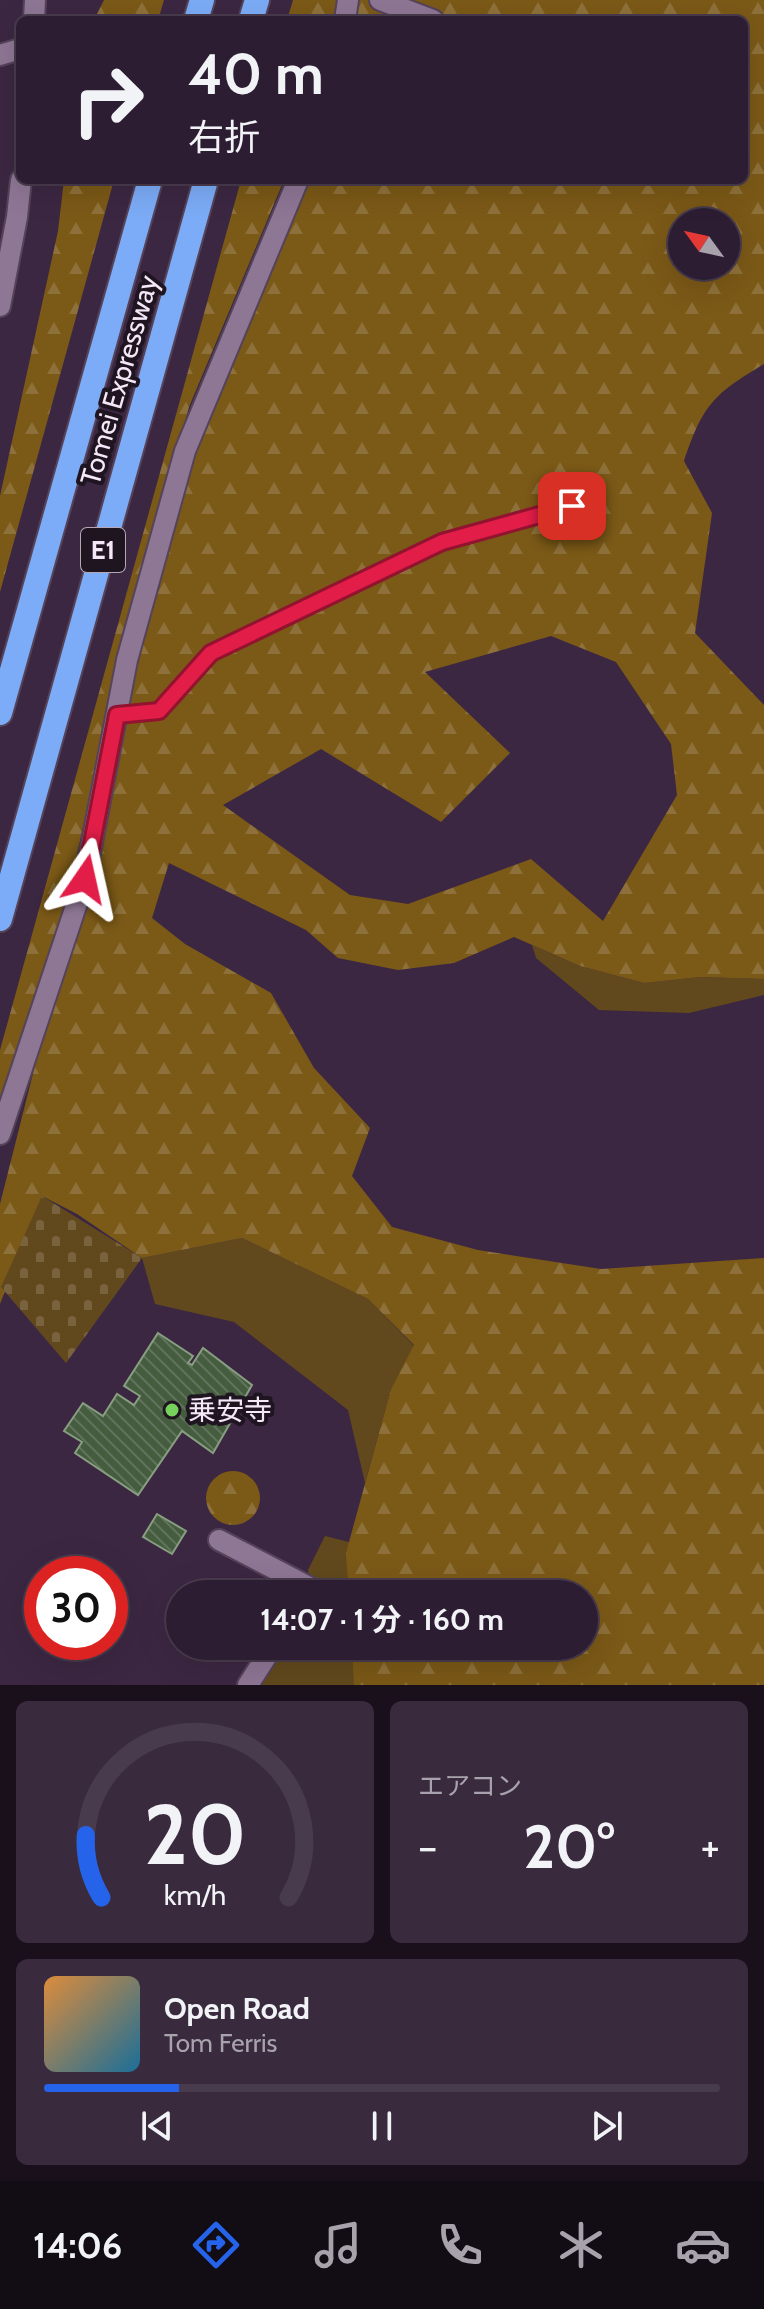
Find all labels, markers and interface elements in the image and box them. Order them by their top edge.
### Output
text: 40 m [188,40,324,108]
icon: right [56,48,160,152]
text: 右折 [188,115,260,159]
north arrow [668,208,740,280]
map controls [668,208,740,280]
street label: Tomei Expressway [73,271,165,489]
pin [538,472,606,540]
icon: arrive [550,484,594,528]
road number: E1 [81,528,125,572]
position arrow [43,837,127,921]
place label: 乗安寺 [188,1393,272,1427]
marker: 乗安寺 [163,1401,181,1419]
speed limit sign: 30 [24,1556,128,1660]
text: 14:07 · 1 分 · 160 m [260,1601,504,1638]
text: エアコン [418,1770,522,1802]
text: 20 [144,1784,246,1885]
text: 20° [523,1810,615,1883]
text: − [418,1820,437,1873]
text: + [701,1820,720,1873]
text: km/h [164,1877,226,1912]
text: Open Road [164,1990,310,2027]
text: Tom Ferris [164,2027,277,2059]
icon: previous [135,2104,179,2148]
icon: pause [360,2104,404,2148]
icon: next [585,2104,629,2148]
icon: directions [188,2217,244,2273]
icon: music [310,2217,366,2273]
icon: phone [432,2217,488,2273]
icon: climate [553,2217,609,2273]
icon: car [675,2217,731,2273]
text: 14:06 [33,2223,122,2267]

